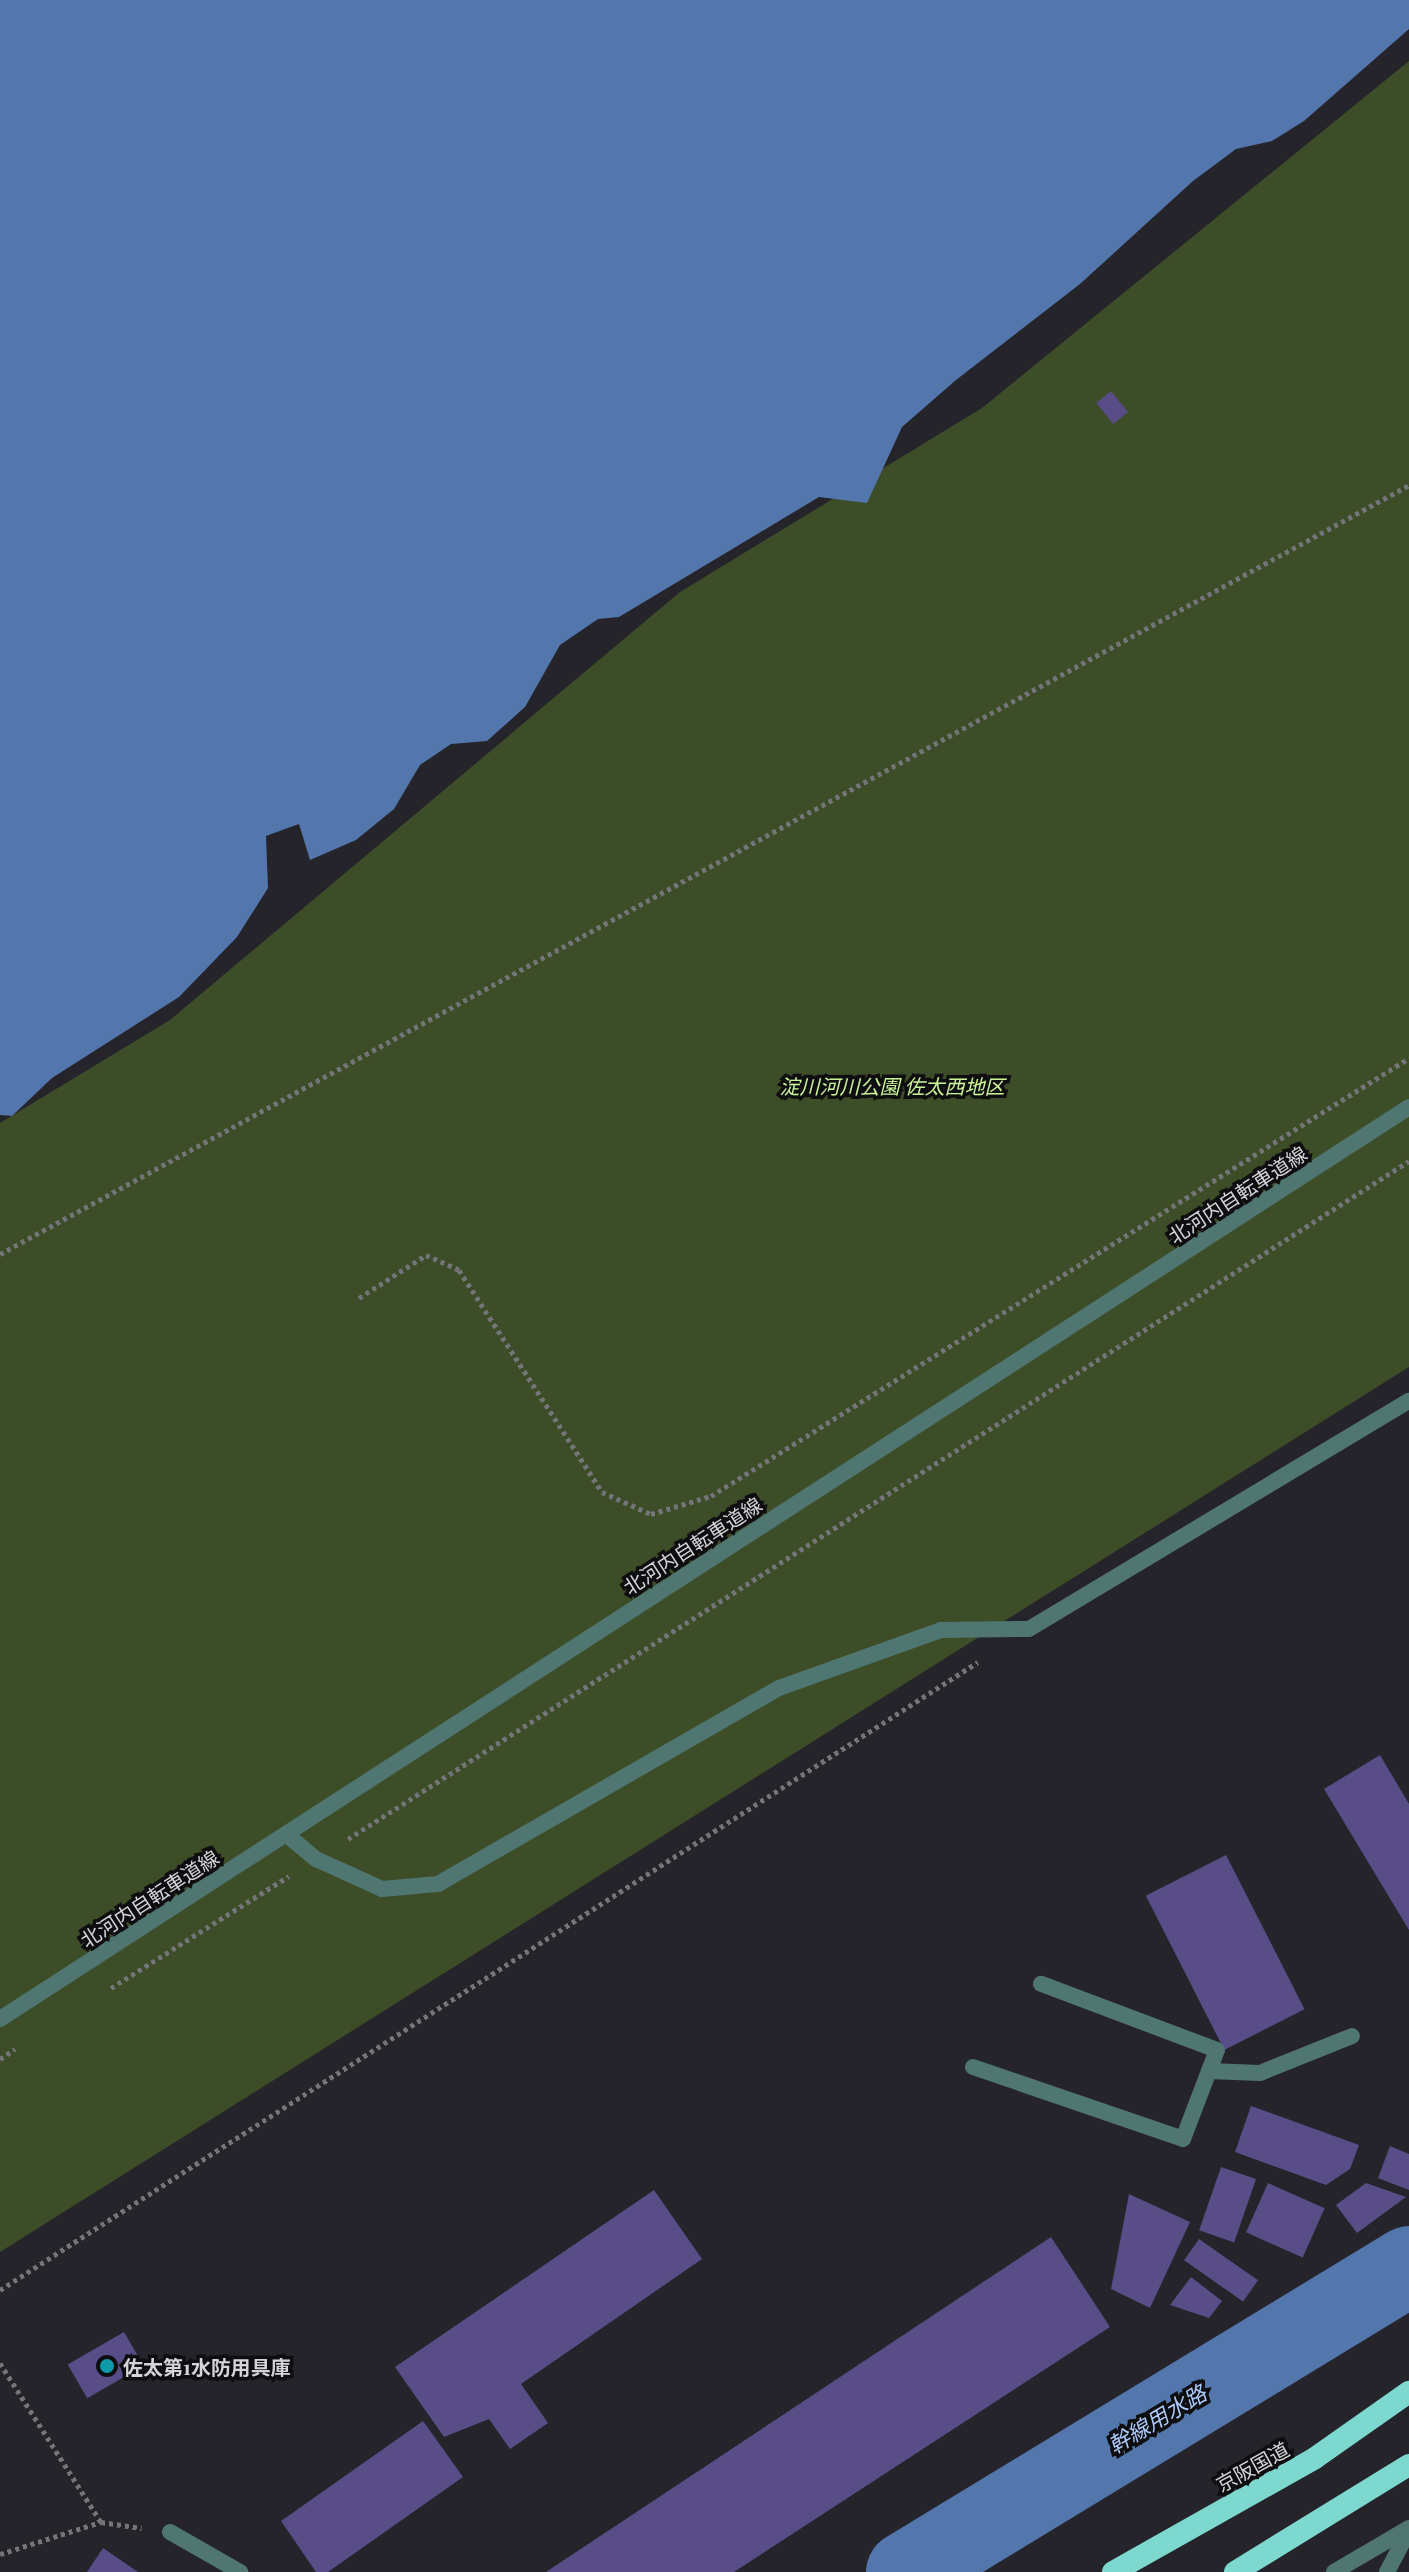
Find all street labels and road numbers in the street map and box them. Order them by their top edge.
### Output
street label: 北河内自転車道線 [1163,1140,1311,1248]
street label: 北河内自転車道線 [618,1491,766,1599]
street label: 北河内自転車道線 [75,1844,223,1952]
street label: 京阪国道 [1211,2436,1293,2496]

